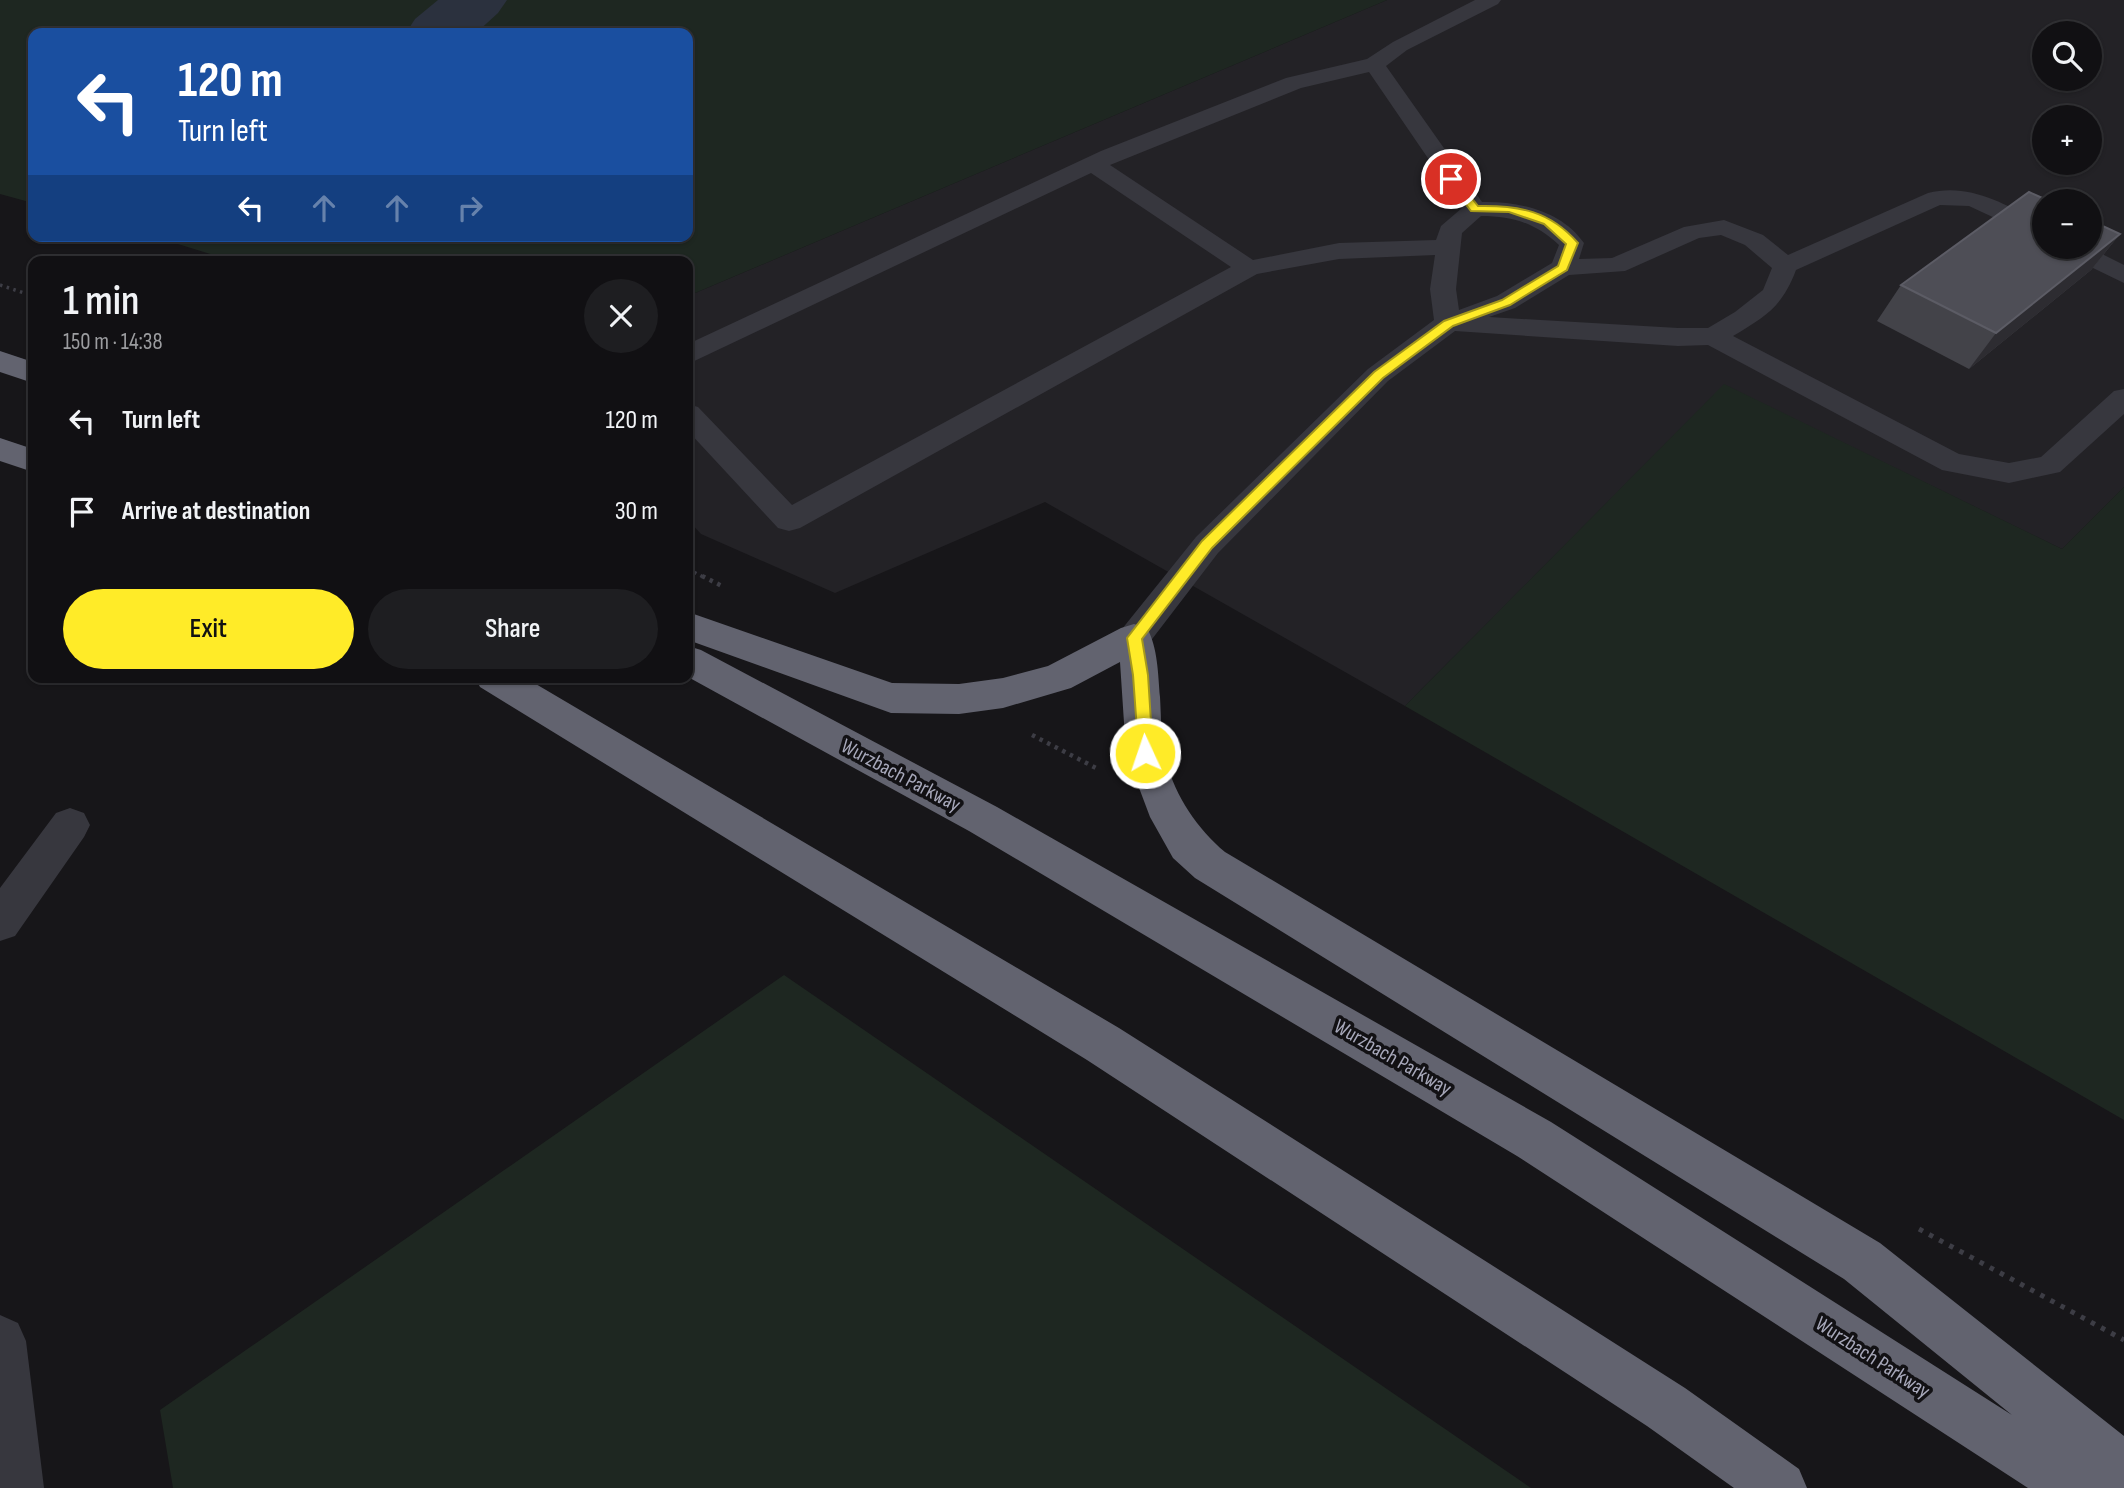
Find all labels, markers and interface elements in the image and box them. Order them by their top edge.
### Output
map controls [2032,21,2102,259]
button: search [2032,21,2102,91]
text: 120 m [178,52,283,111]
icon: left [63,56,154,147]
button: + [2032,105,2102,175]
text: Turn left [178,112,268,151]
pin [1421,149,1481,209]
icon: arrive [1432,160,1470,198]
icon: left [232,189,270,227]
icon: ahead [305,189,343,227]
icon: ahead [378,189,416,227]
icon: right [451,189,489,227]
button: − [2032,189,2102,259]
text: 1 min [63,276,139,327]
button: close [584,279,658,353]
text: 150 m · 14:38 [63,328,163,356]
icon: left [63,402,101,440]
text: Turn left [122,405,200,436]
text: 120 m [605,405,658,436]
icon: arrive [63,493,101,531]
text: Arrive at destination [122,496,310,527]
text: 30 m [615,496,658,527]
button: Exit [63,589,354,669]
button: Share [368,589,658,669]
position arrow [1108,716,1182,790]
street label: Wurzbach Parkway [837,734,965,817]
street label: Wurzbach Parkway [1329,1014,1456,1101]
street label: Wurzbach Parkway [1811,1311,1935,1404]

